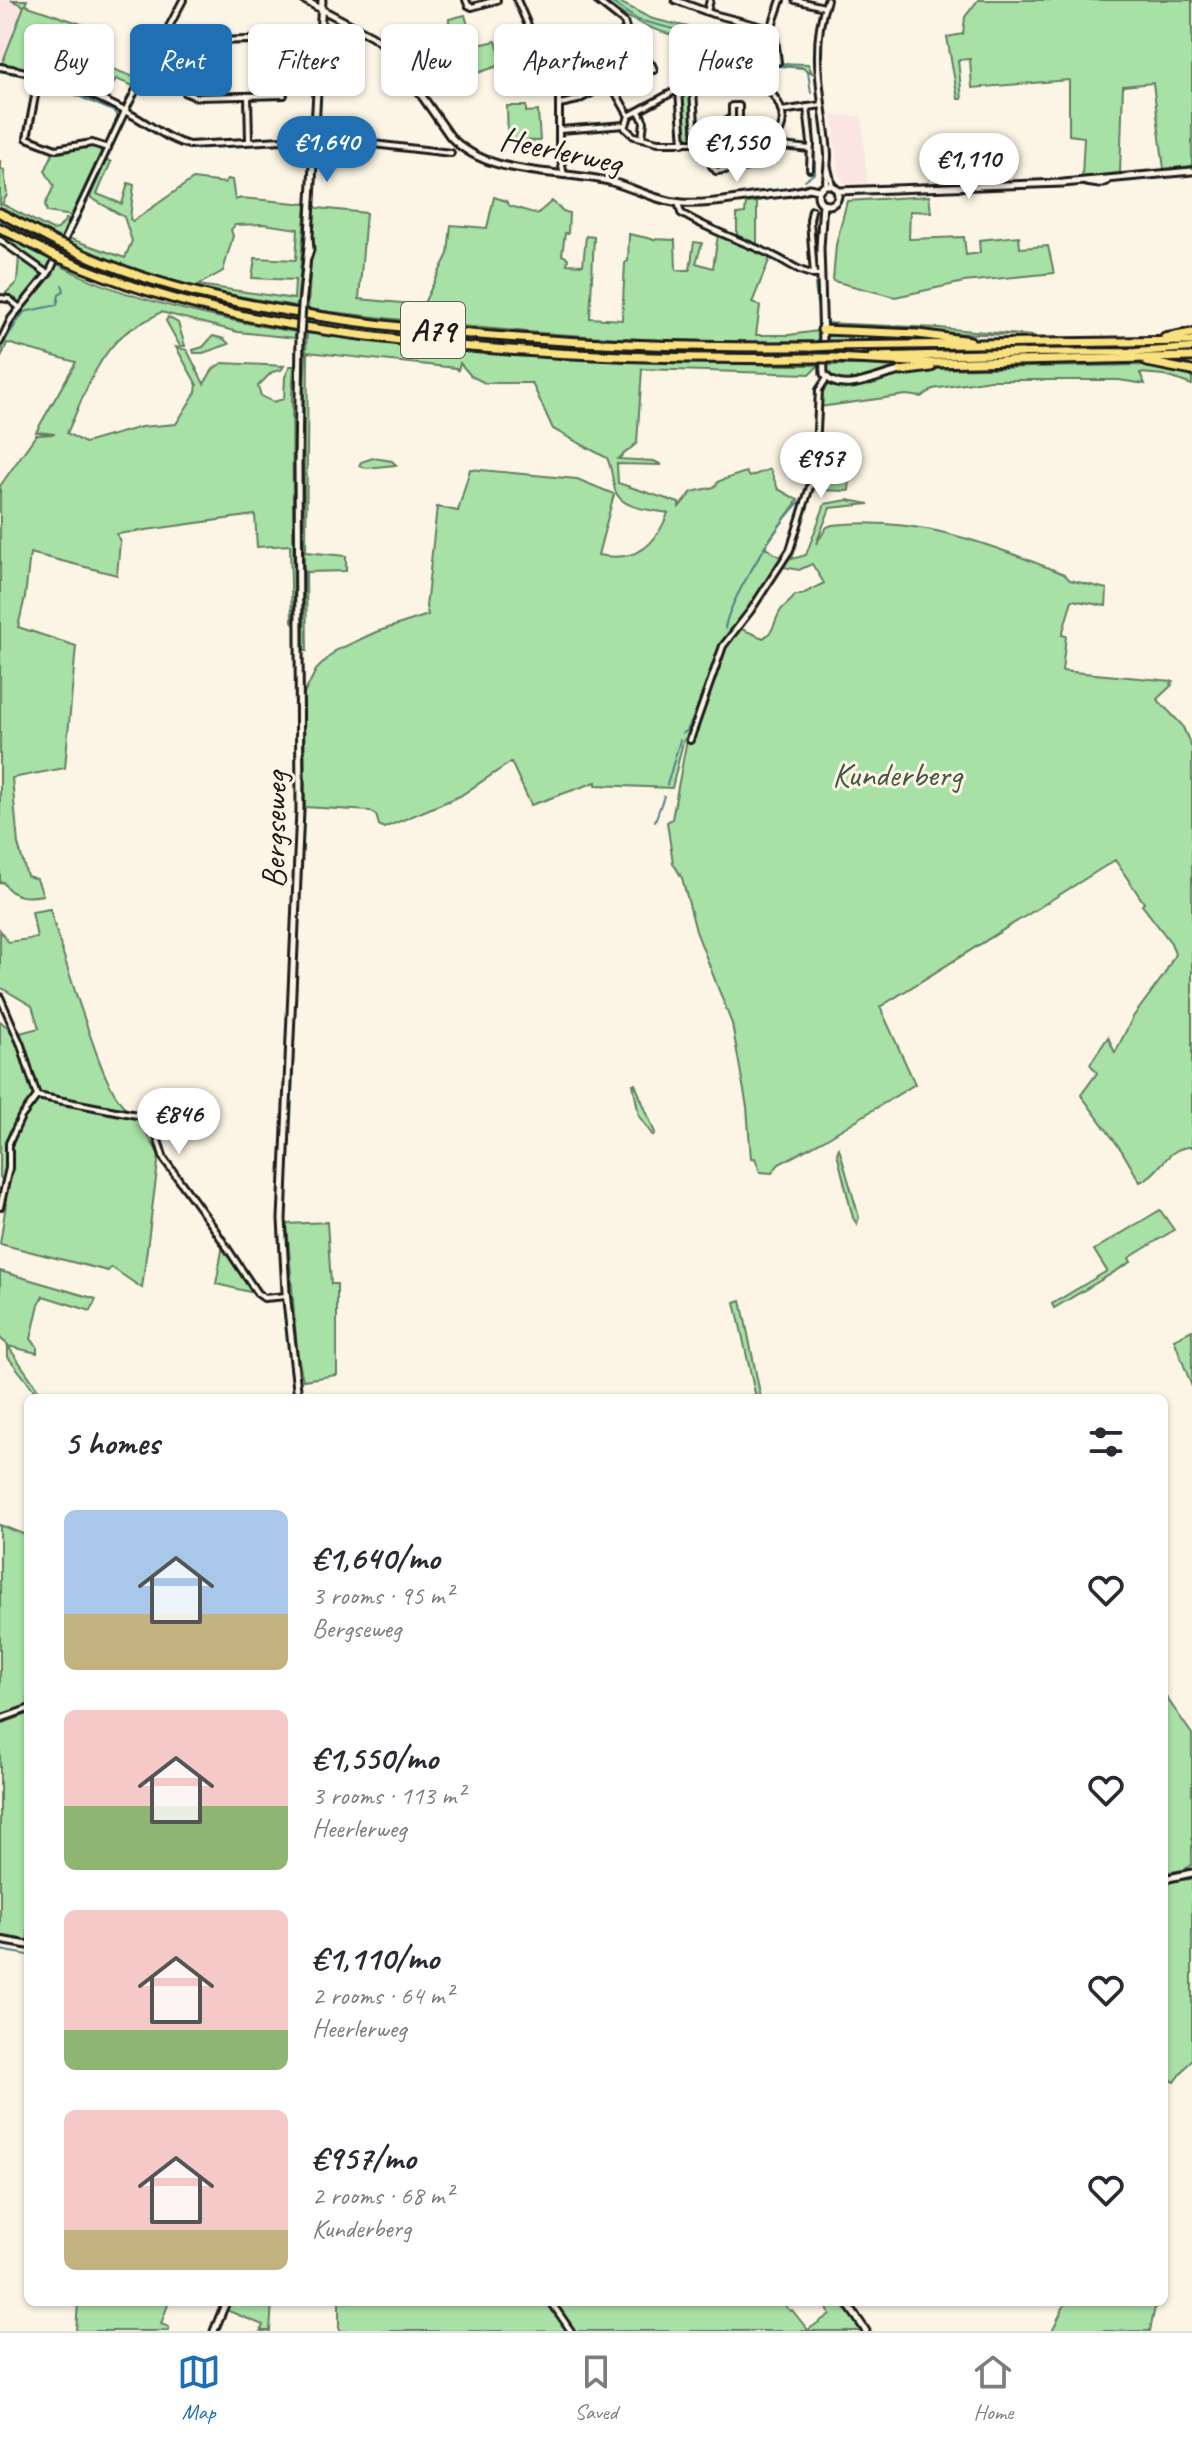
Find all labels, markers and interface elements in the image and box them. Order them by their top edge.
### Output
chip: Buy [24,24,114,96]
chip: Rent [130,24,232,96]
chip: Filters [248,24,365,96]
chip: New [381,24,478,96]
chip: Apartment [494,24,653,96]
chip: House [669,24,779,96]
pin: €1,640 [262,116,392,184]
street label: Heerlerweg [496,116,629,184]
pin: €1,550 [672,116,802,184]
text: €1,640 [295,125,359,158]
text: €1,550 [706,125,768,158]
pin: €1,110 [904,133,1034,201]
text: €1,110 [937,142,1001,175]
road number: A79 [401,302,465,358]
pin: €957 [774,432,868,500]
text: €957 [798,441,844,474]
park label: Kunderberg [832,753,964,796]
street label: Bergseweg [251,769,297,889]
pin: €846 [132,1088,226,1156]
text: €846 [155,1097,203,1130]
icon: filters [1084,1420,1128,1464]
text: 5 homes [64,1421,159,1464]
text: €1,640/mo [312,1536,440,1579]
icon: home [128,1542,224,1638]
icon: heart [1084,1568,1128,1612]
text: 3 rooms · 95 m² [312,1579,453,1612]
text: Bergseweg [312,1612,401,1645]
text: €1,550/mo [312,1736,438,1779]
icon: home [128,1742,224,1838]
icon: heart [1084,1768,1128,1812]
text: 3 rooms · 113 m² [312,1779,464,1812]
text: Heerlerweg [312,1812,406,1845]
text: €1,110/mo [312,1936,439,1979]
icon: home [128,1942,224,2038]
icon: heart [1084,1968,1128,2012]
text: 2 rooms · 64 m² [312,1979,453,2012]
text: Heerlerweg [312,2012,406,2045]
text: €957/mo [312,2136,416,2179]
icon: home [128,2142,224,2238]
icon: heart [1084,2168,1128,2212]
text: 2 rooms · 68 m² [312,2179,453,2212]
text: Kunderberg [312,2212,411,2245]
tab: Map [177,2350,221,2426]
tab: Saved [574,2350,618,2426]
tab: Home [971,2350,1015,2426]

